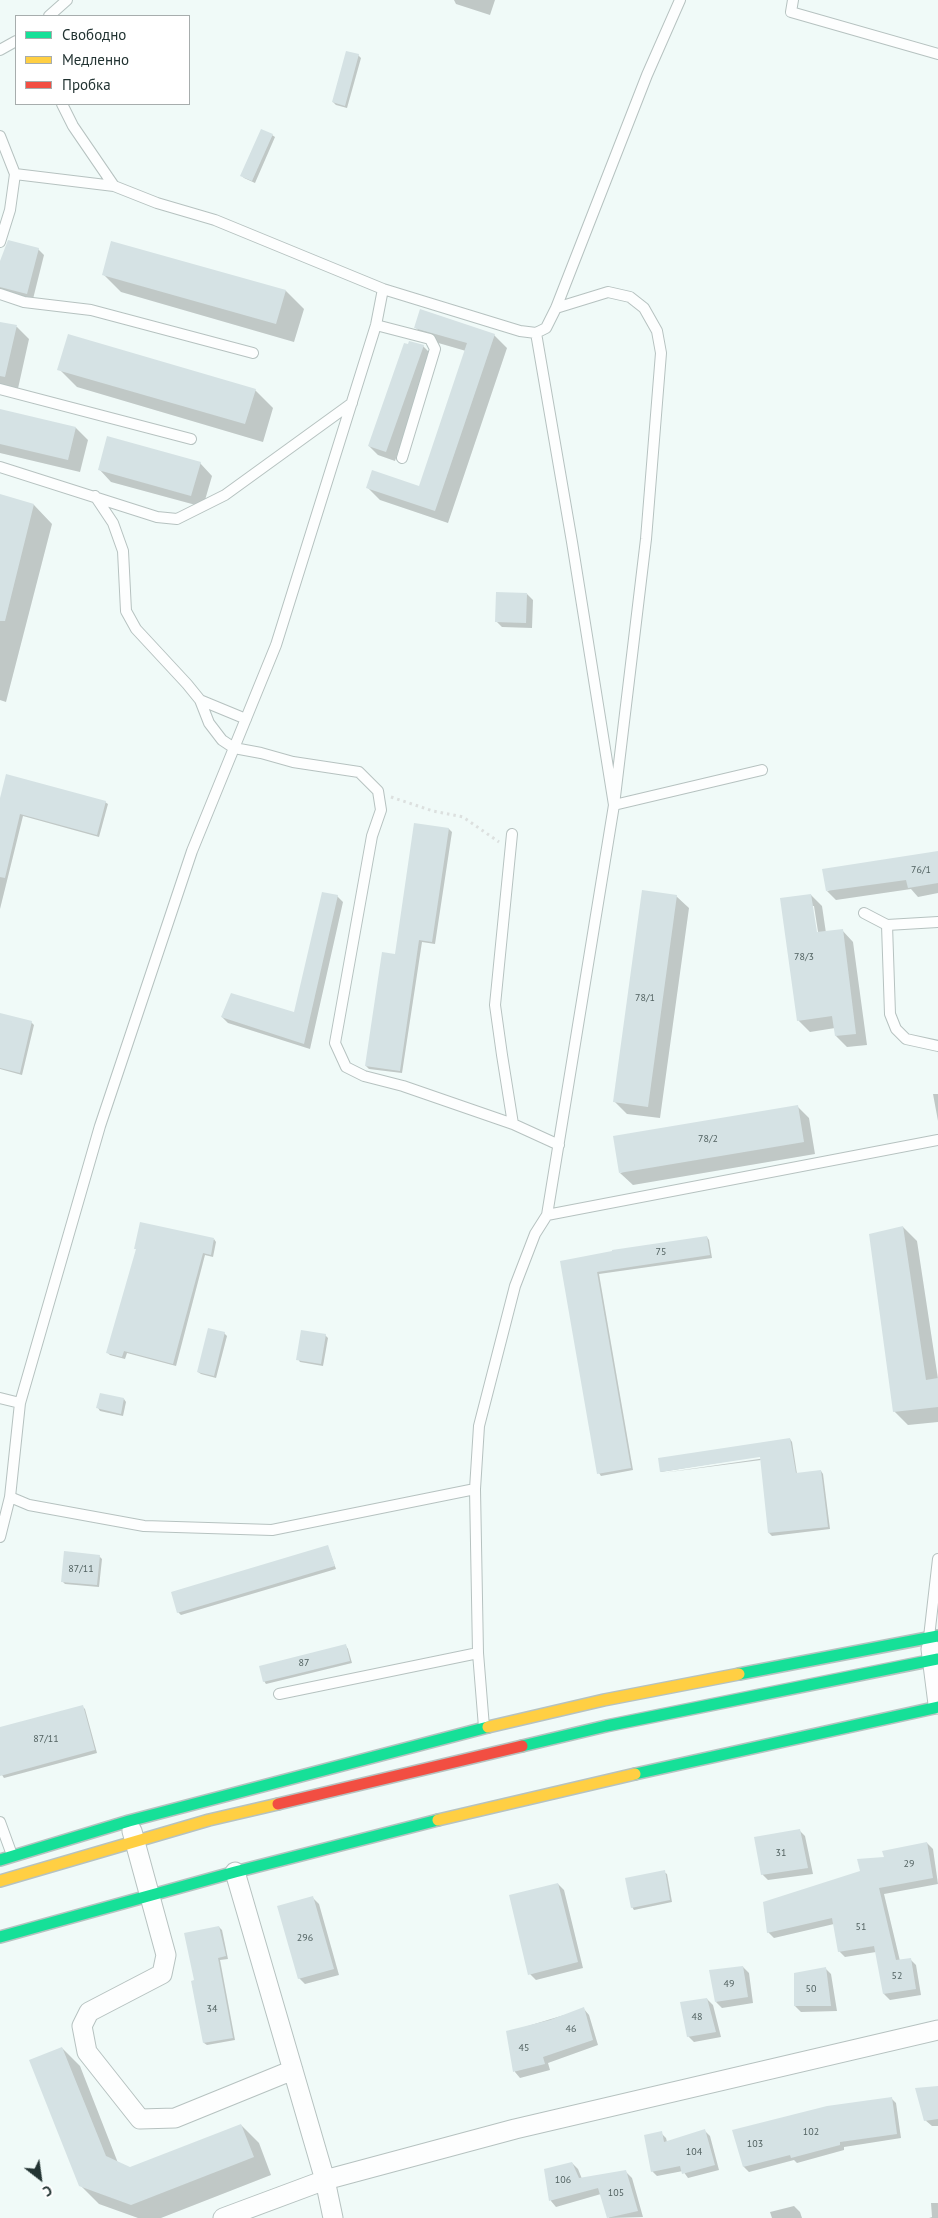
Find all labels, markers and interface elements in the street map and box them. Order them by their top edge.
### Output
legend [15,15,190,105]
text: Свободно [62,25,126,44]
text: Медленно [62,50,129,69]
text: Пробка [62,75,111,94]
house number: 76/1 [911,864,931,876]
house number: 78/3 [794,951,814,963]
house number: 78/1 [635,992,655,1004]
house number: 78/2 [698,1133,718,1145]
house number: 75 [656,1246,666,1258]
house number: 87/11 [68,1563,94,1575]
house number: 87 [299,1657,309,1669]
house number: 87/11 [33,1733,59,1745]
house number: 31 [776,1847,786,1859]
house number: 29 [904,1858,914,1870]
house number: 51 [856,1921,866,1933]
house number: 296 [297,1932,313,1944]
house number: 52 [892,1970,902,1982]
house number: 49 [724,1978,734,1990]
house number: 50 [806,1983,816,1995]
house number: 34 [207,2003,217,2015]
house number: 48 [692,2011,702,2023]
house number: 46 [566,2023,576,2035]
house number: 45 [519,2042,529,2054]
house number: 102 [803,2126,819,2138]
house number: 103 [747,2138,763,2150]
house number: 104 [686,2146,702,2158]
north arrow [15,2153,65,2203]
house number: 106 [555,2174,571,2186]
text: С [40,2181,55,2201]
house number: 105 [608,2187,624,2199]

